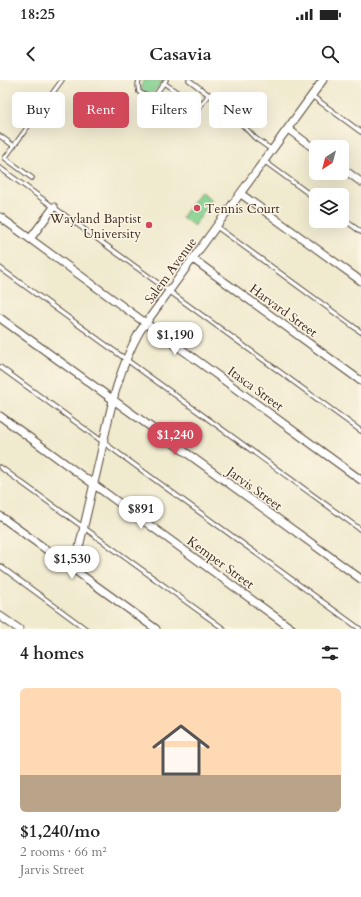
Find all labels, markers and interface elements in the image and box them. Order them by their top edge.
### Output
text: 18:25 [20,4,55,24]
text: Casavia [149,42,212,67]
icon: back [20,43,42,65]
icon: search [319,43,341,65]
chip: Buy [12,92,65,128]
chip: Rent [73,92,129,128]
chip: Filters [137,92,201,128]
chip: New [209,92,267,128]
north arrow [309,140,349,180]
map controls [309,140,349,228]
button: layers [309,188,349,228]
place label: Tennis Court [205,200,280,218]
marker: Tennis Court [192,203,202,213]
place label: Wayland Baptist University [49,210,141,243]
marker: Wayland Baptist University [144,220,154,230]
street label: Salem Avenue [141,234,201,307]
street label: Harvard Street [246,280,321,342]
pin: $1,190 [142,322,208,356]
text: $1,190 [156,326,194,344]
street label: Itasca Street [224,362,287,415]
pin: $1,240 [142,422,208,456]
text: $1,240 [156,426,194,444]
street label: Jarvis Street [222,462,286,515]
pin: $891 [117,496,165,530]
text: $891 [128,500,154,518]
street label: Kemper Street [183,532,258,593]
pin: $1,530 [39,546,105,580]
text: $1,530 [53,550,91,568]
text: 4 homes [20,642,84,665]
icon: filters [319,642,341,664]
icon: home [145,714,217,786]
text: $1,240/mo [20,820,100,843]
text: 2 rooms · 66 m² [20,843,107,861]
text: Jarvis Street [20,861,84,879]

